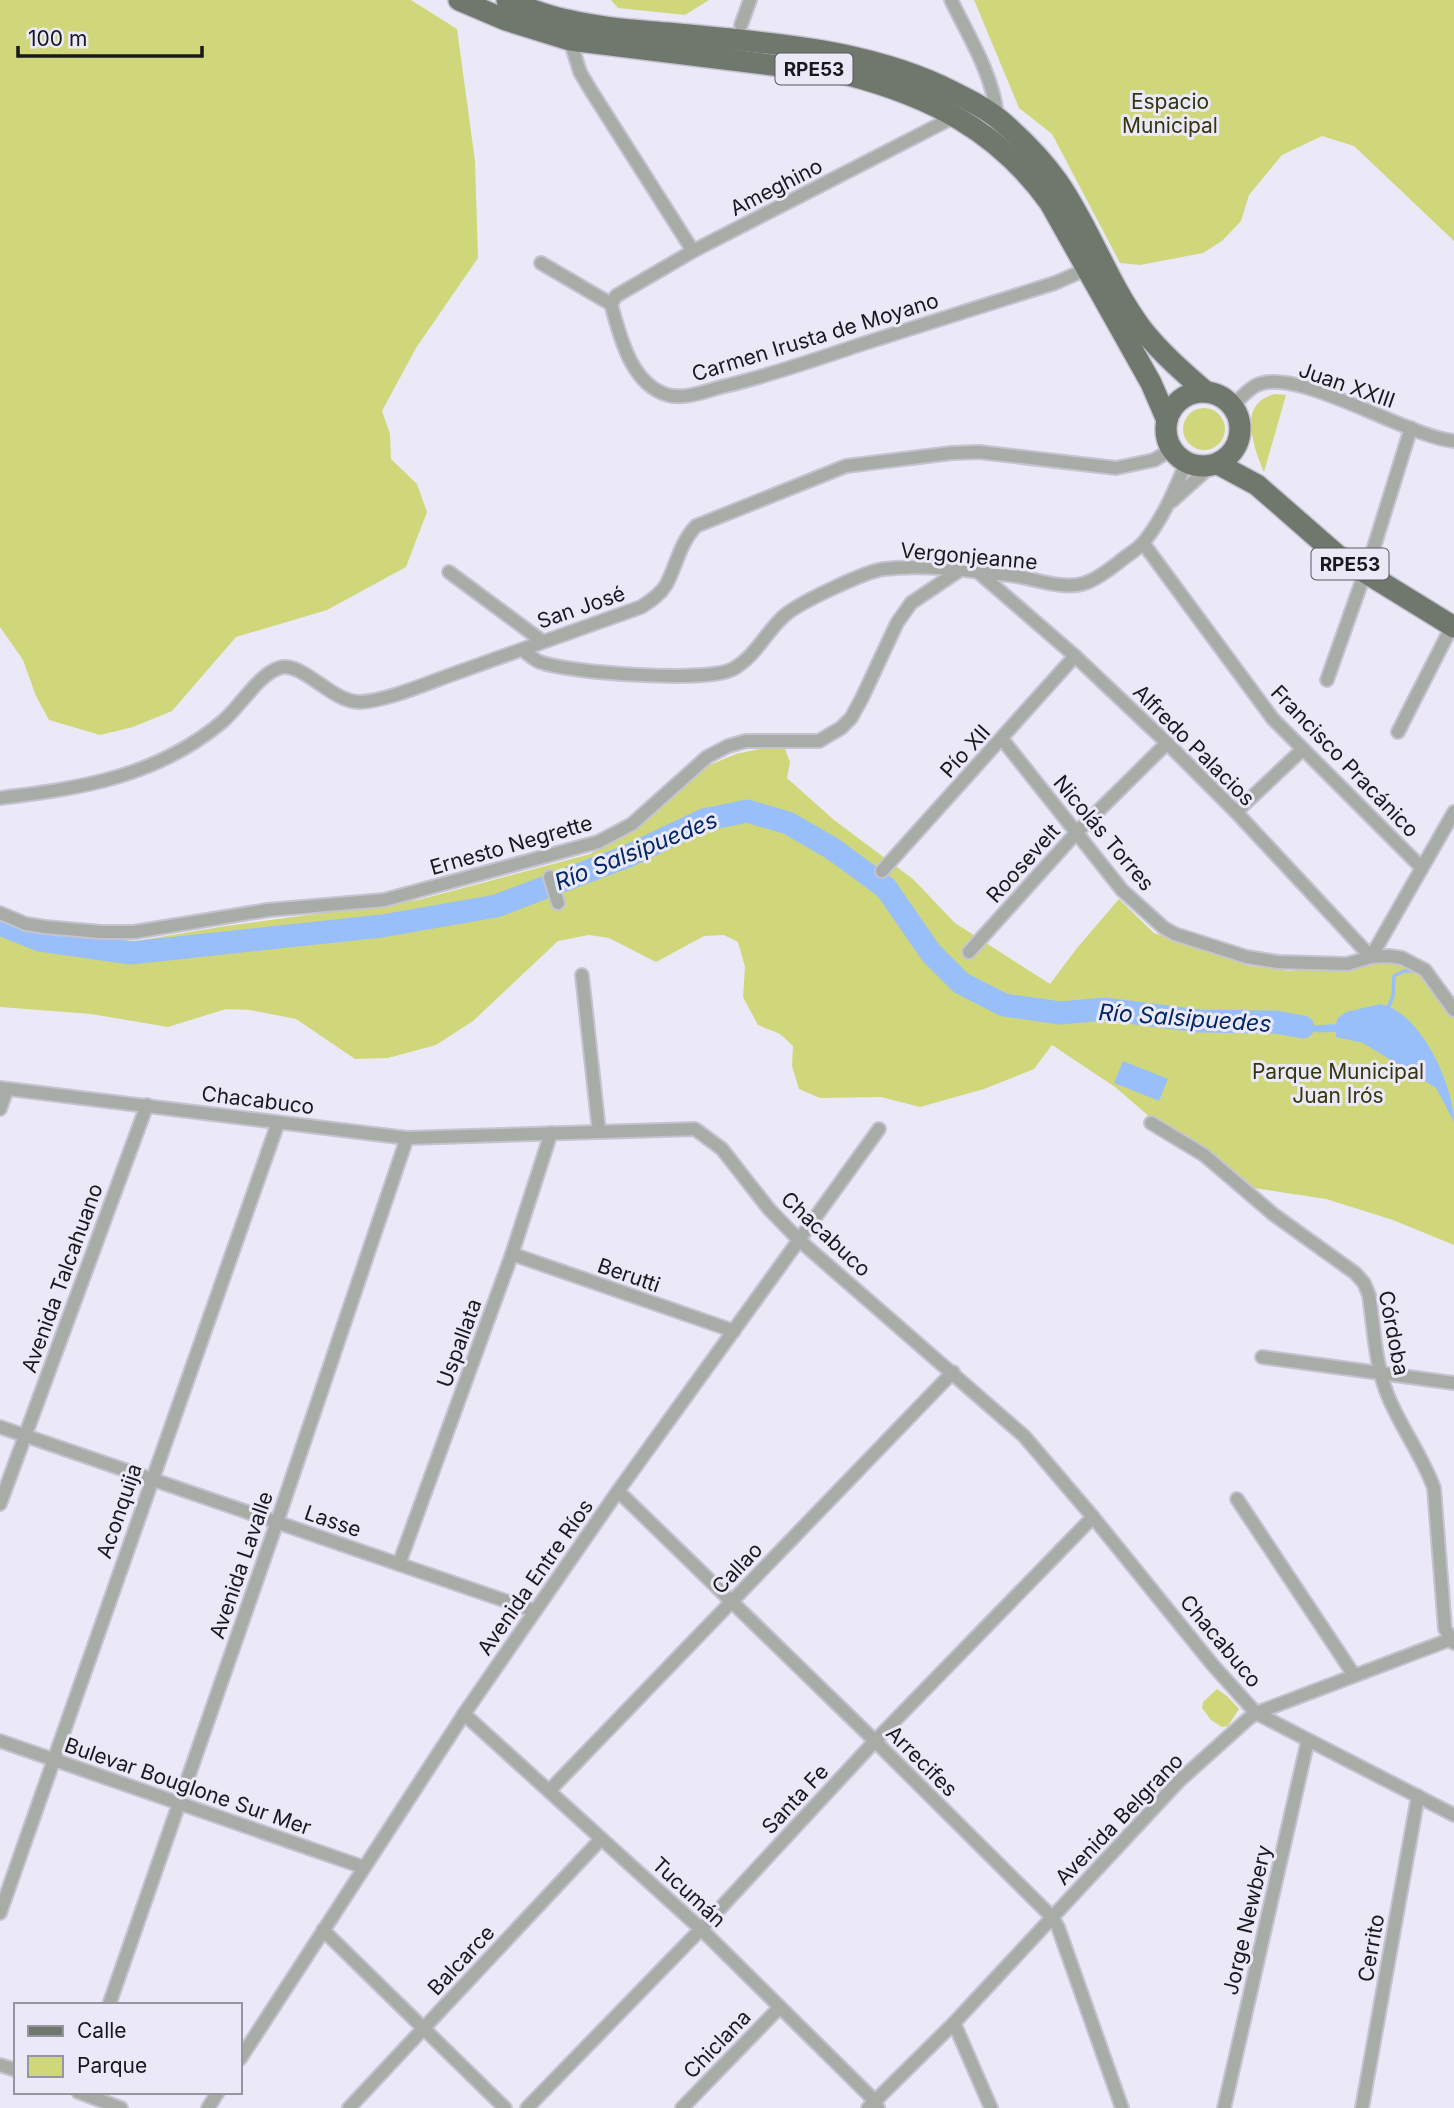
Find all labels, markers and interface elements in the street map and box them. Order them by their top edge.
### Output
scale bar [18,14,201,58]
text: 100 m [28,26,87,51]
road number: RPE53 [776,54,852,85]
park label: Espacio Municipal [1122,89,1218,138]
street label: Ameghino [726,153,826,221]
street label: Carmen Irusta de Moyano [689,288,941,386]
street label: Juan XXIII [1296,357,1398,413]
street label: Vergonjeanne [899,538,1039,574]
road number: RPE53 [1312,548,1388,580]
street label: San José [534,580,628,634]
street label: Alfredo Palacios [1128,679,1260,811]
street label: Francisco Pracánico [1266,680,1424,842]
street label: Pío XII [935,719,995,783]
street label: Nicolás Torres [1048,770,1160,896]
water label: Río Salsipuedes [550,806,722,896]
street label: Ernesto Negrette [427,810,595,880]
street label: Roosevelt [981,818,1065,907]
water label: Río Salsipuedes [1098,998,1272,1038]
park label: Parque Municipal Juan Irós [1252,1059,1424,1108]
street label: Chacabuco [200,1081,316,1119]
street label: Avenida Talcahuano [16,1180,108,1376]
street label: Chacabuco [776,1186,876,1282]
street label: Berutti [594,1253,664,1297]
street label: Córdoba [1374,1289,1414,1377]
street label: Uspallata [431,1295,487,1391]
street label: Aconquija [91,1460,147,1562]
street label: Avenida Lavalle [204,1488,278,1642]
street label: Avenida Entre Ríos [472,1494,598,1660]
street label: Lasse [301,1500,365,1542]
street label: Callao [707,1537,767,1599]
street label: Chacabuco [1175,1590,1267,1692]
street label: Arrecifes [881,1720,963,1802]
street label: Bulevar Bouglone Sur Mer [61,1732,315,1840]
street label: Avenida Belgrano [1050,1748,1188,1890]
street label: Santa Fe [756,1759,834,1839]
street label: Jorge Newbery [1218,1842,1276,1997]
street label: Tucumán [647,1852,731,1932]
street label: Cerrito [1353,1912,1389,1984]
street label: Balcarce [422,1920,500,2000]
legend [14,2003,242,2094]
street label: Chiclana [678,2004,756,2084]
text: Calle [77,2018,127,2043]
text: Parque [77,2053,147,2078]

